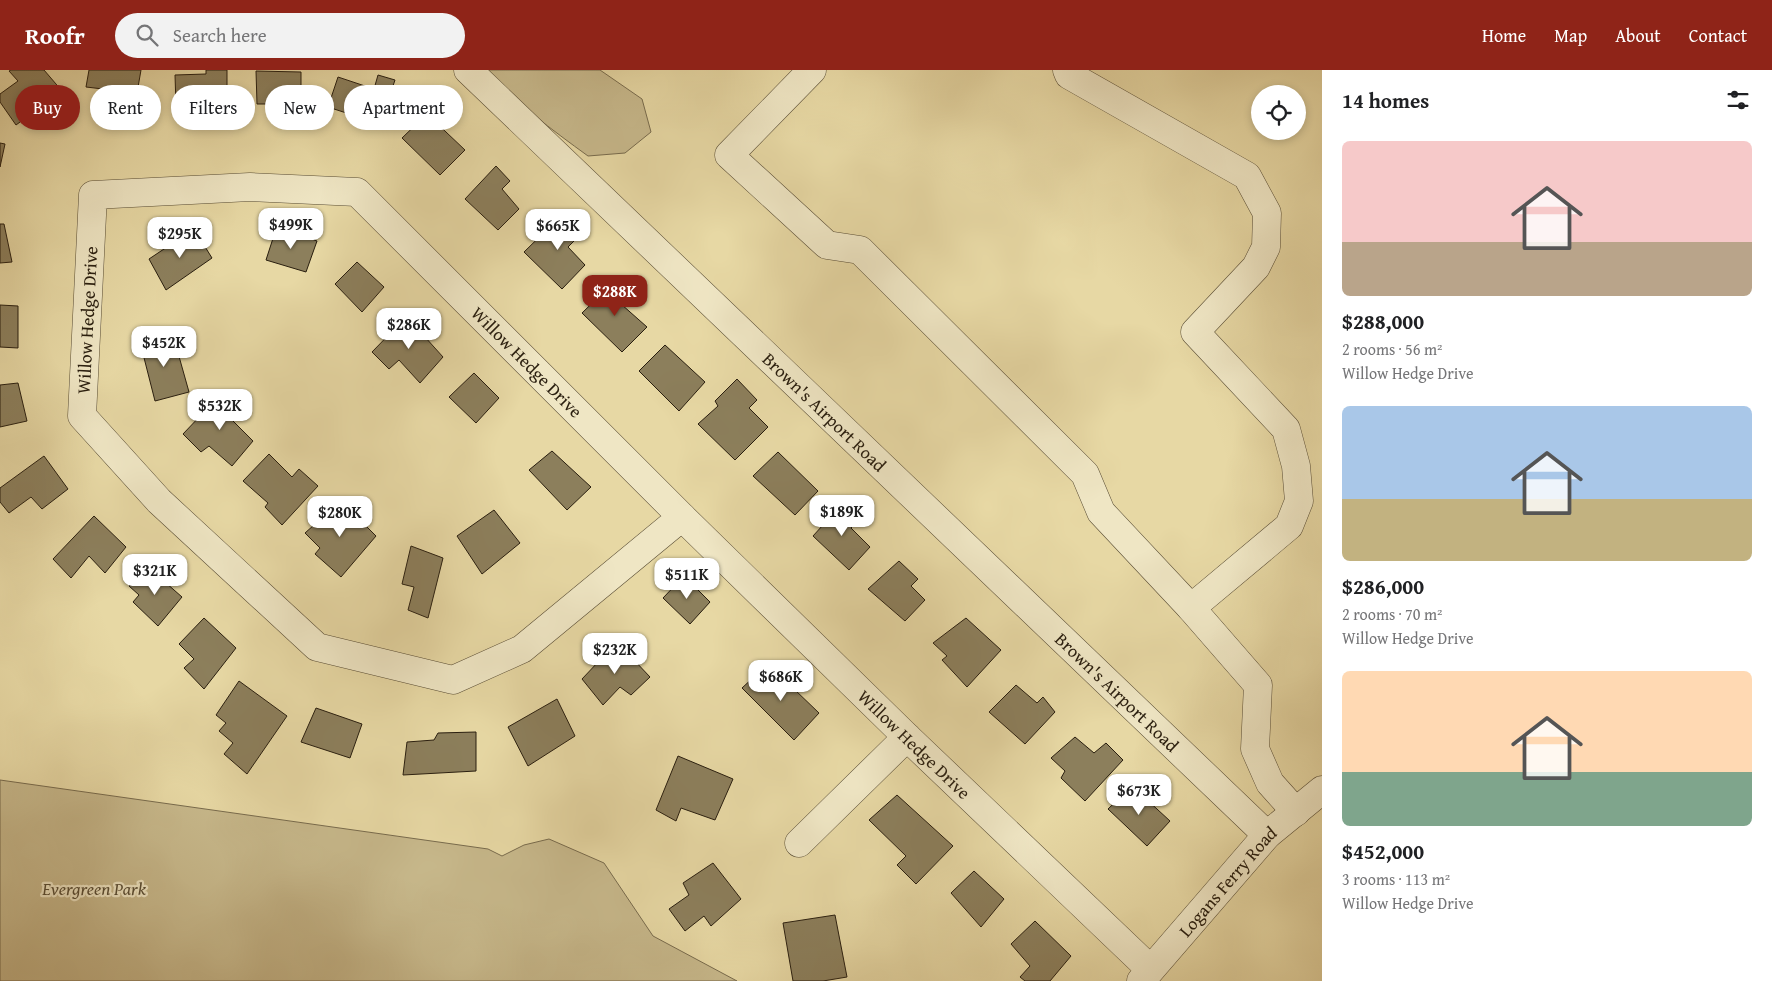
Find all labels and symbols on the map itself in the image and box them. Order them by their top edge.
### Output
pin: $499K [256,208,326,250]
pin: $665K [523,208,593,251]
pin: $295K [145,216,215,259]
street label: Willow Hedge Drive [70,245,104,395]
pin: $288K [580,274,650,317]
street label: Willow Hedge Drive [465,300,589,424]
pin: $286K [374,308,444,350]
pin: $452K [129,326,199,368]
street label: Brown's Airport Road [757,346,893,478]
pin: $532K [185,388,255,431]
pin: $189K [807,494,877,537]
pin: $280K [305,496,375,538]
pin: $321K [120,554,190,596]
pin: $511K [652,558,722,600]
street label: Brown's Airport Road [1049,626,1186,758]
pin: $232K [580,632,650,675]
pin: $686K [746,660,816,702]
street label: Willow Hedge Drive [852,683,977,805]
pin: $673K [1104,774,1174,816]
street label: Logans Ferry Road [1172,819,1282,942]
park label: Evergreen Park [41,875,147,902]

